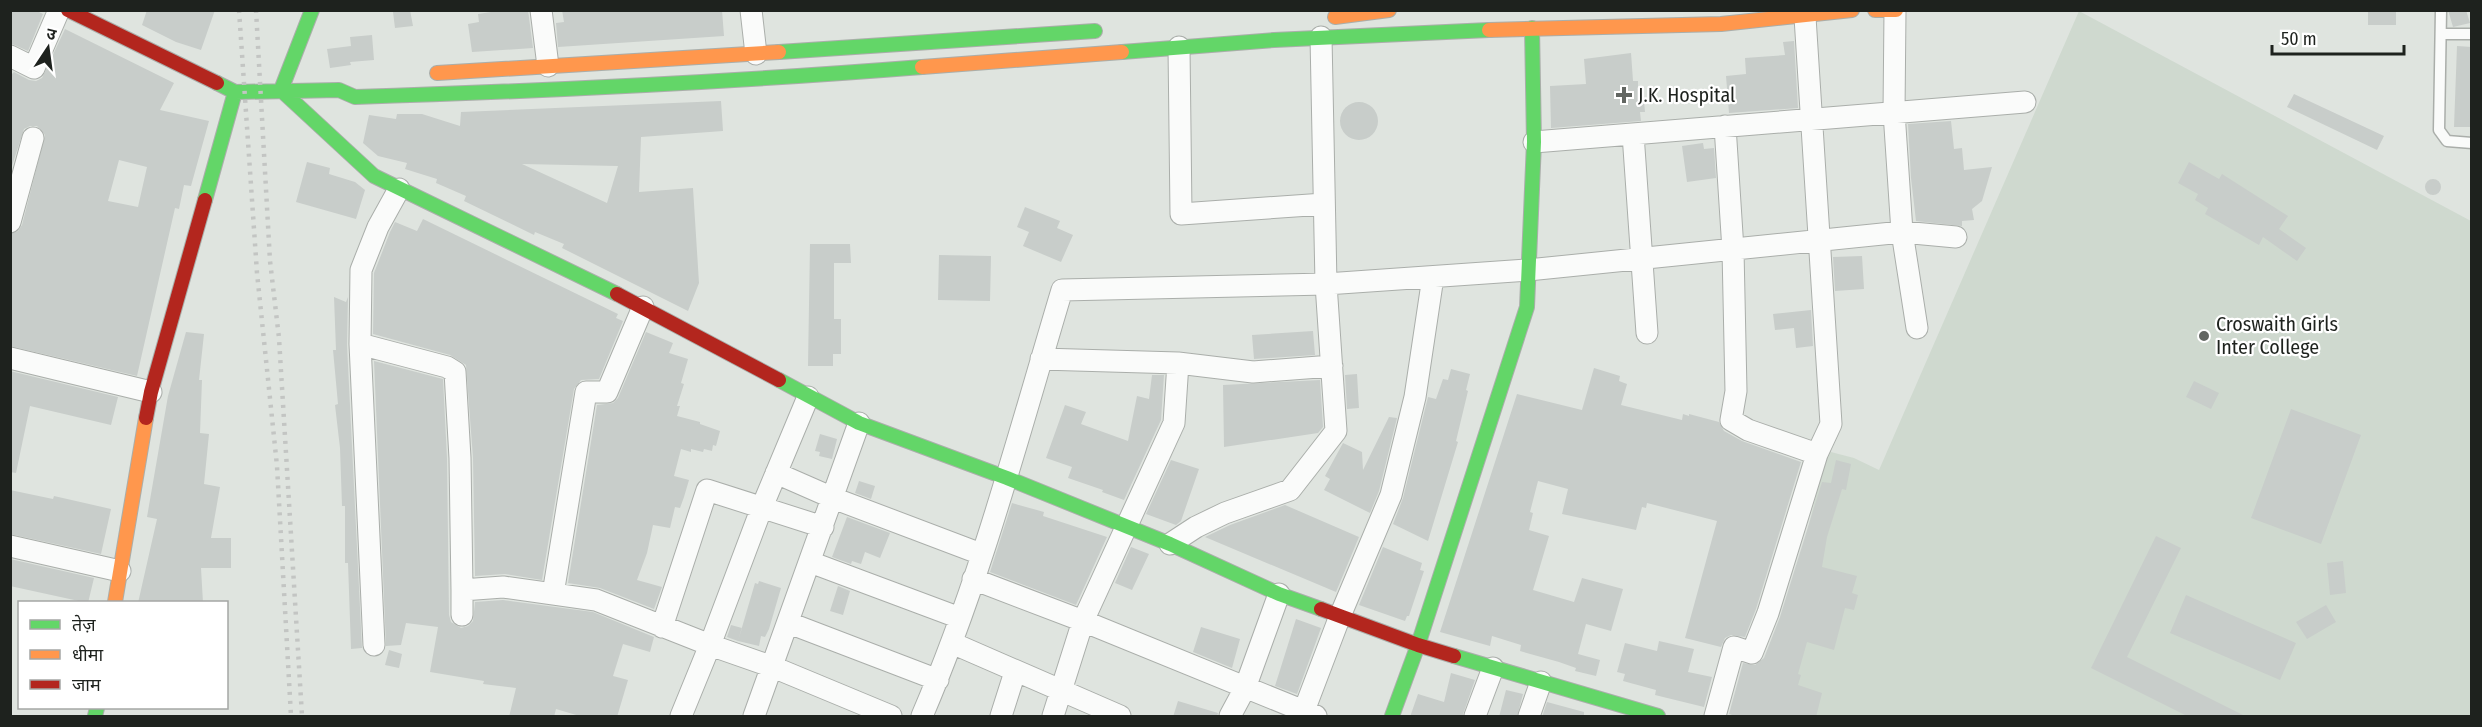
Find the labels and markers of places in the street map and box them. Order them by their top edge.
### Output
place label: J.K. Hospital [1638,83,1735,107]
marker: J.K. Hospital [1615,86,1633,104]
place label: Croswaith Girls Inter College [2216,312,2338,359]
marker: Croswaith Girls Inter College [2197,329,2211,343]

